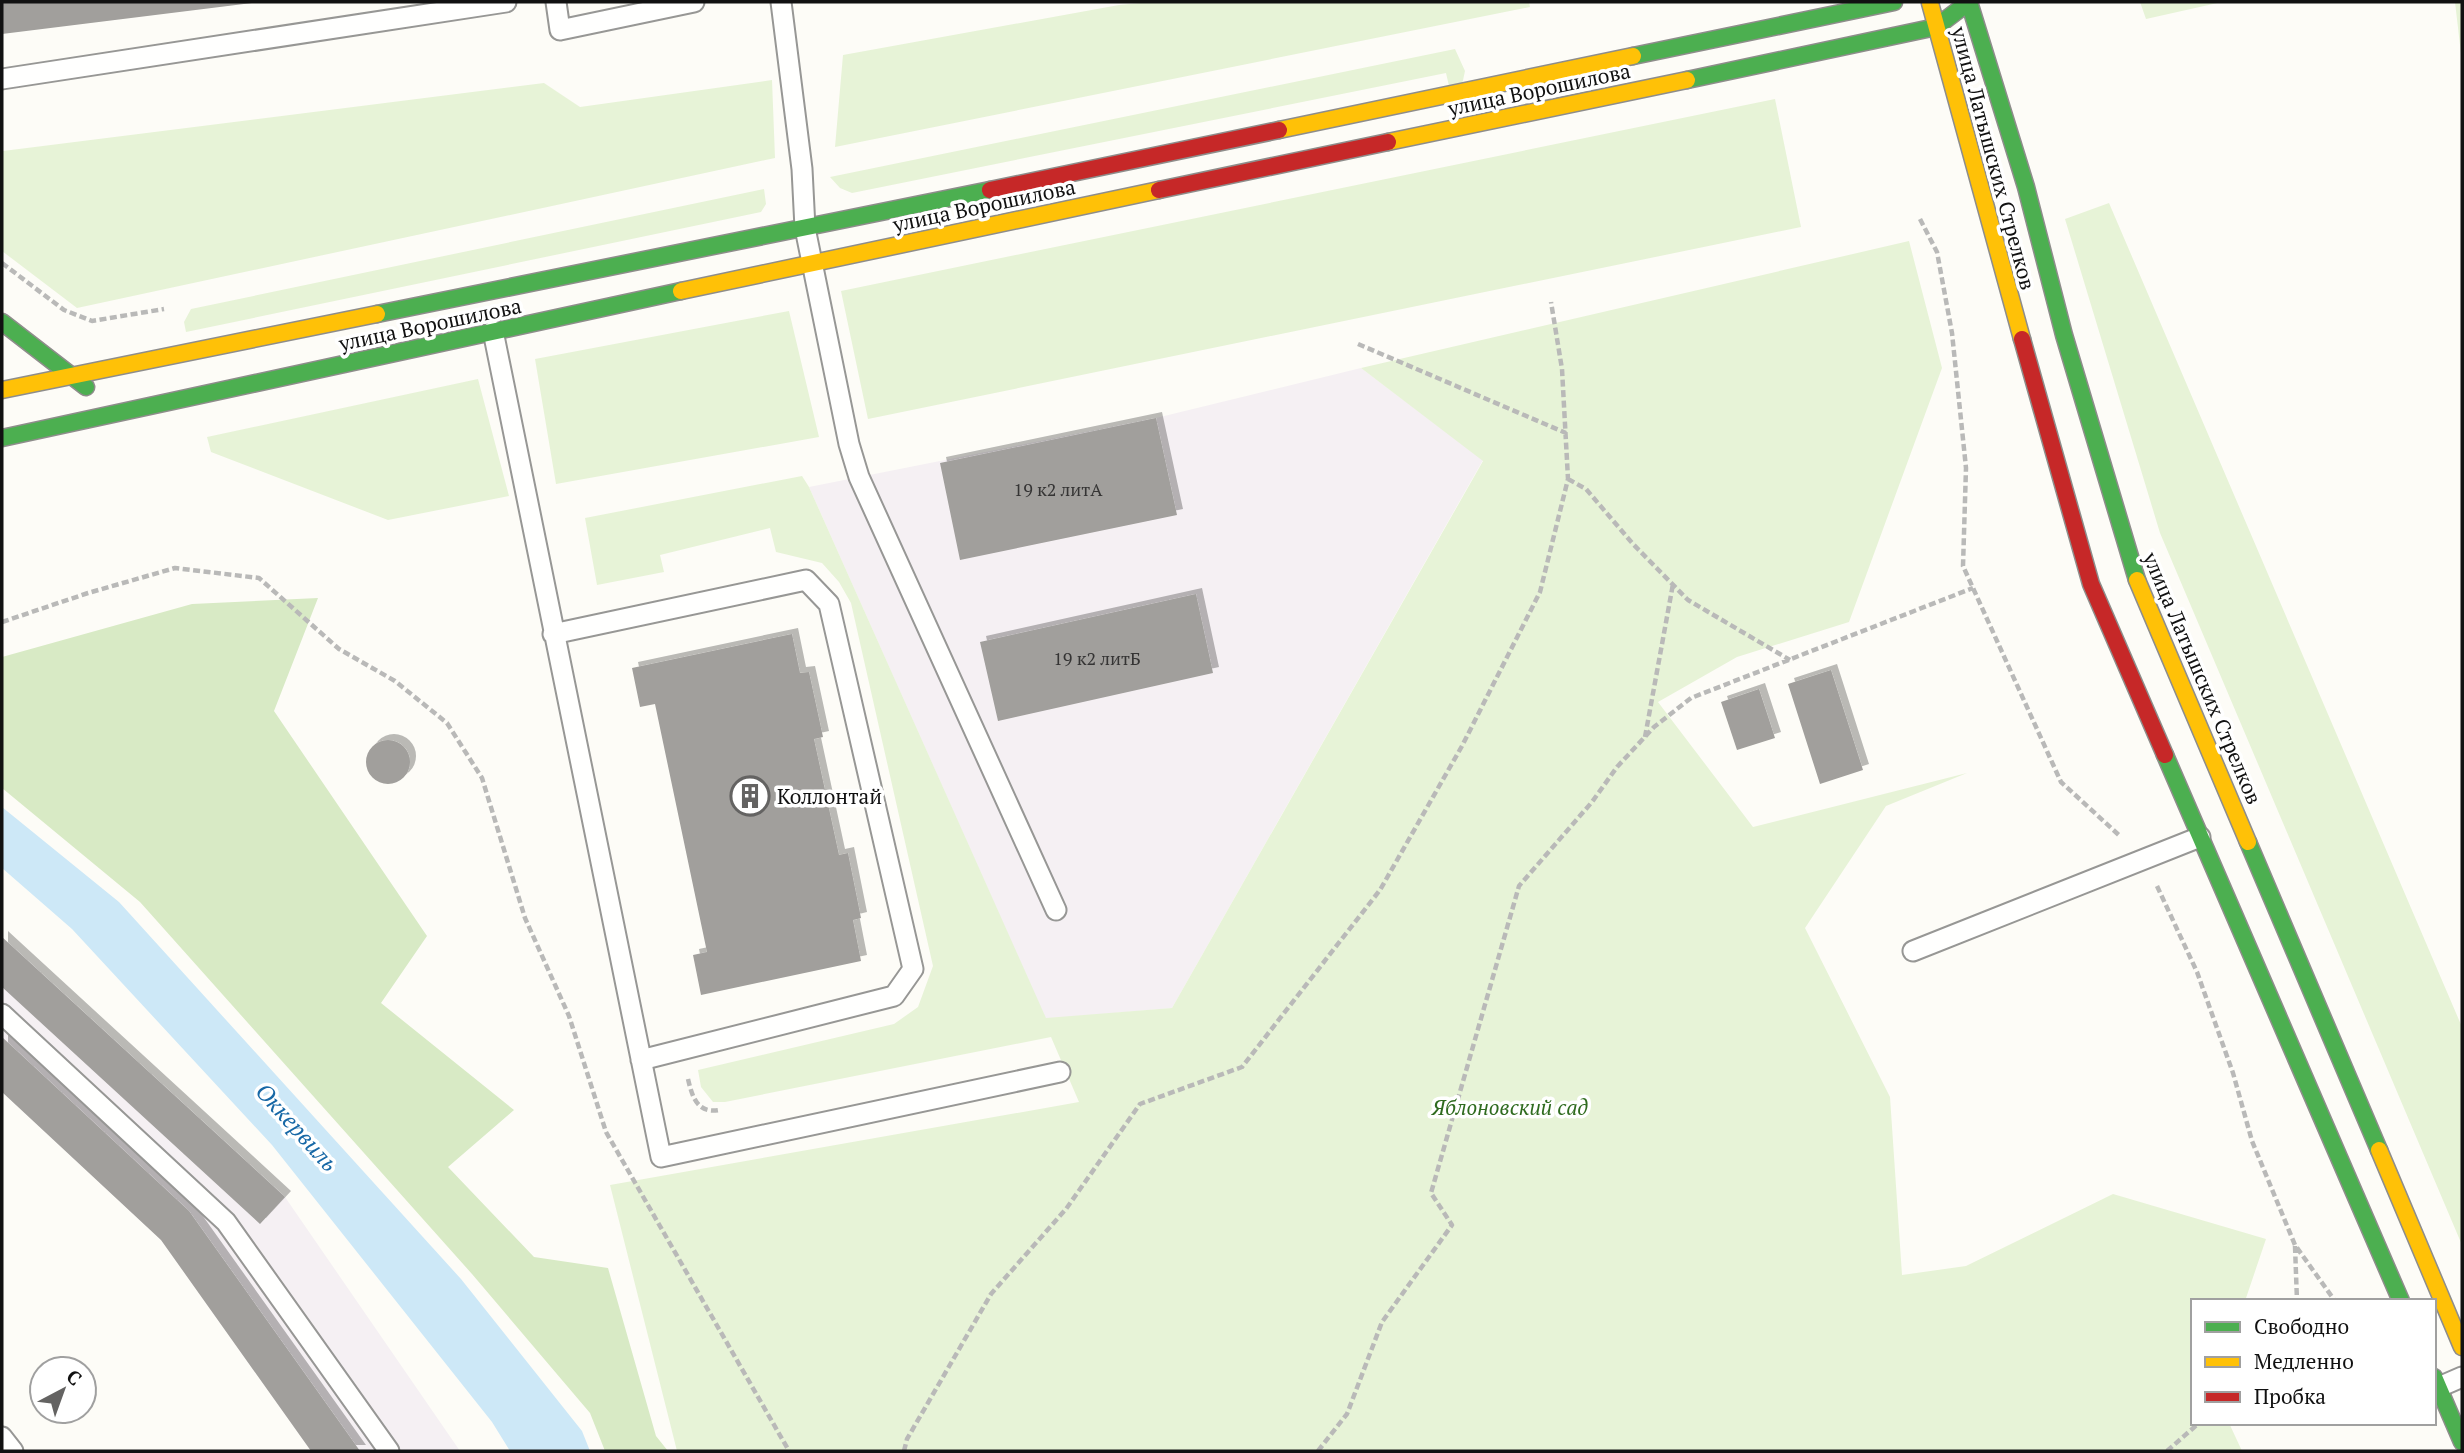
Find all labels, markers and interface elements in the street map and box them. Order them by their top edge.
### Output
street label: улица Латышских Стрелков [1945,22,2043,293]
street label: улица Ворошилова [1444,56,1633,122]
street label: улица Ворошилова [889,172,1078,238]
street label: улица Ворошилова [335,291,524,357]
house number: 19 к2 литА [1014,477,1103,501]
street label: улица Латышских Стрелков [2137,547,2269,808]
house number: 19 к2 литБ [1053,646,1141,670]
building icon: Коллонтай [729,775,771,817]
place label: Коллонтай [777,782,882,810]
water label: Оккервиль [249,1076,345,1178]
park label: Яблоновский сад [1430,1093,1588,1121]
legend [2191,1299,2436,1425]
text: Свободно [2254,1312,2349,1340]
text: Медленно [2254,1347,2354,1375]
north arrow [28,1355,98,1425]
text: С [62,1363,87,1390]
text: Пробка [2254,1382,2326,1410]

